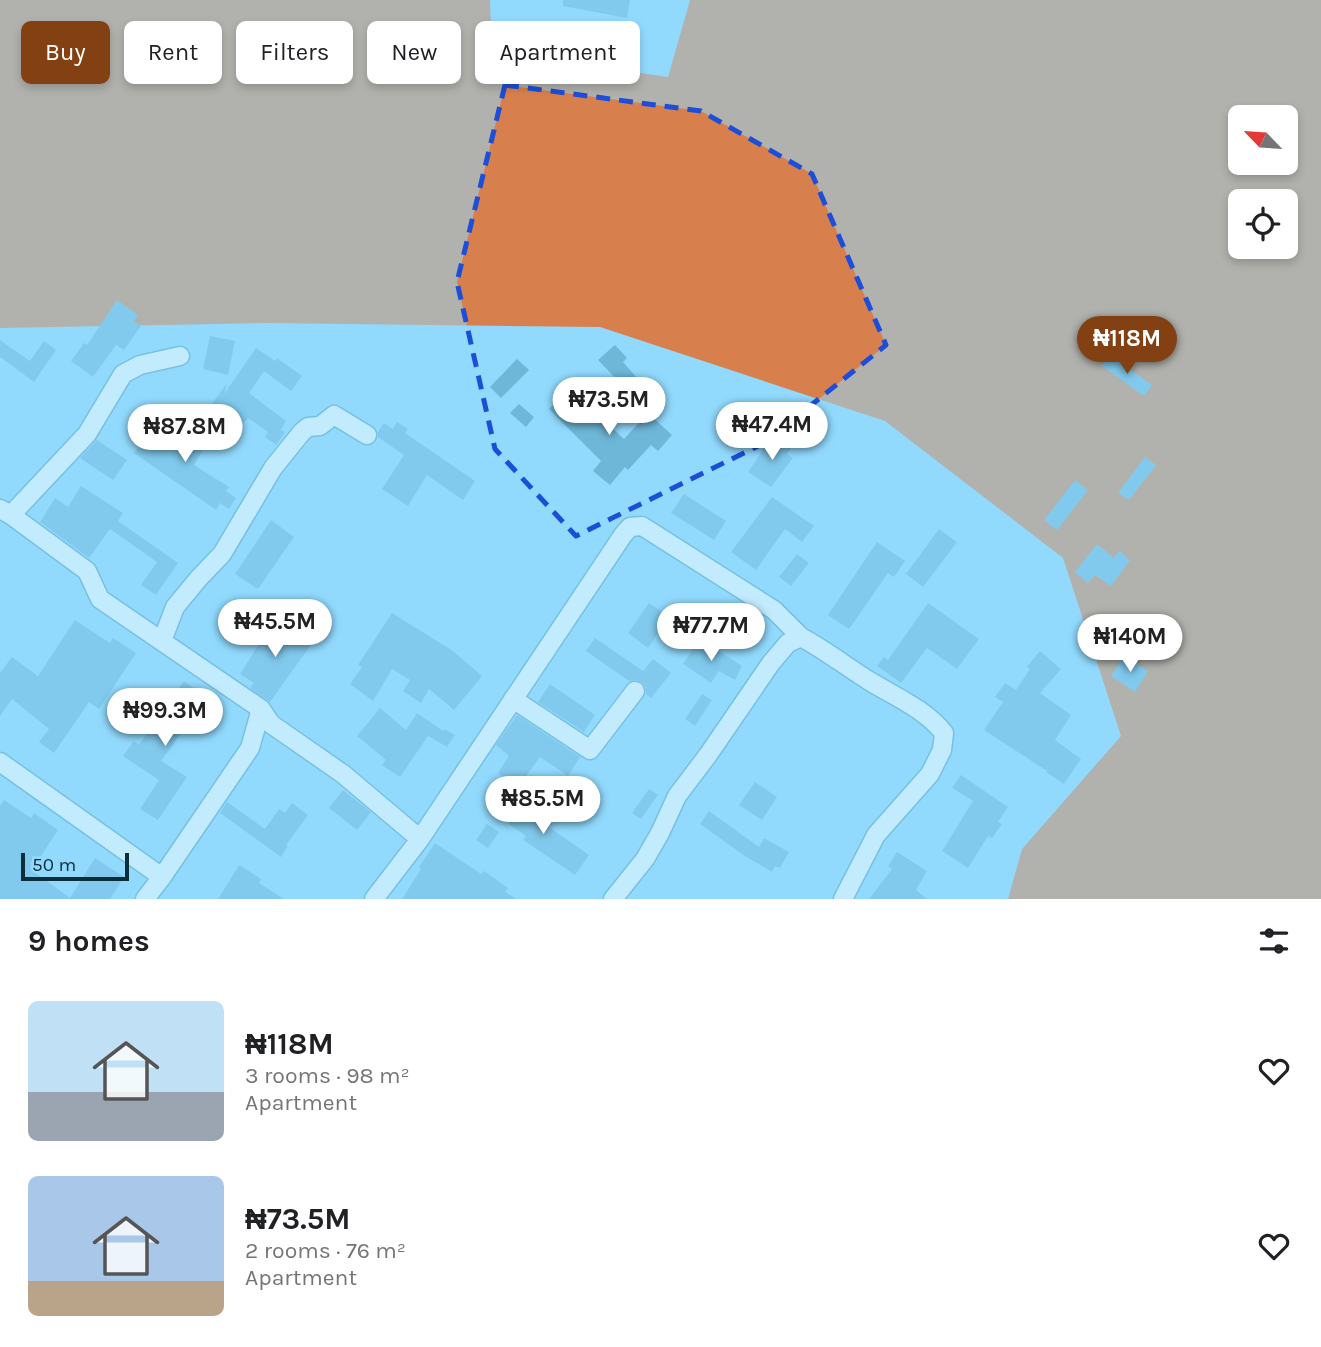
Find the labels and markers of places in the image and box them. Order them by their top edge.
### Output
pin: ₦118M [1078,316,1176,376]
pin: ₦73.5M [552,378,666,437]
pin: ₦47.4M [715,402,829,462]
pin: ₦87.8M [128,405,242,464]
pin: ₦45.5M [218,600,332,659]
pin: ₦77.7M [654,604,768,663]
pin: ₦140M [1081,614,1179,674]
pin: ₦99.3M [108,688,222,748]
pin: ₦85.5M [486,776,600,836]

